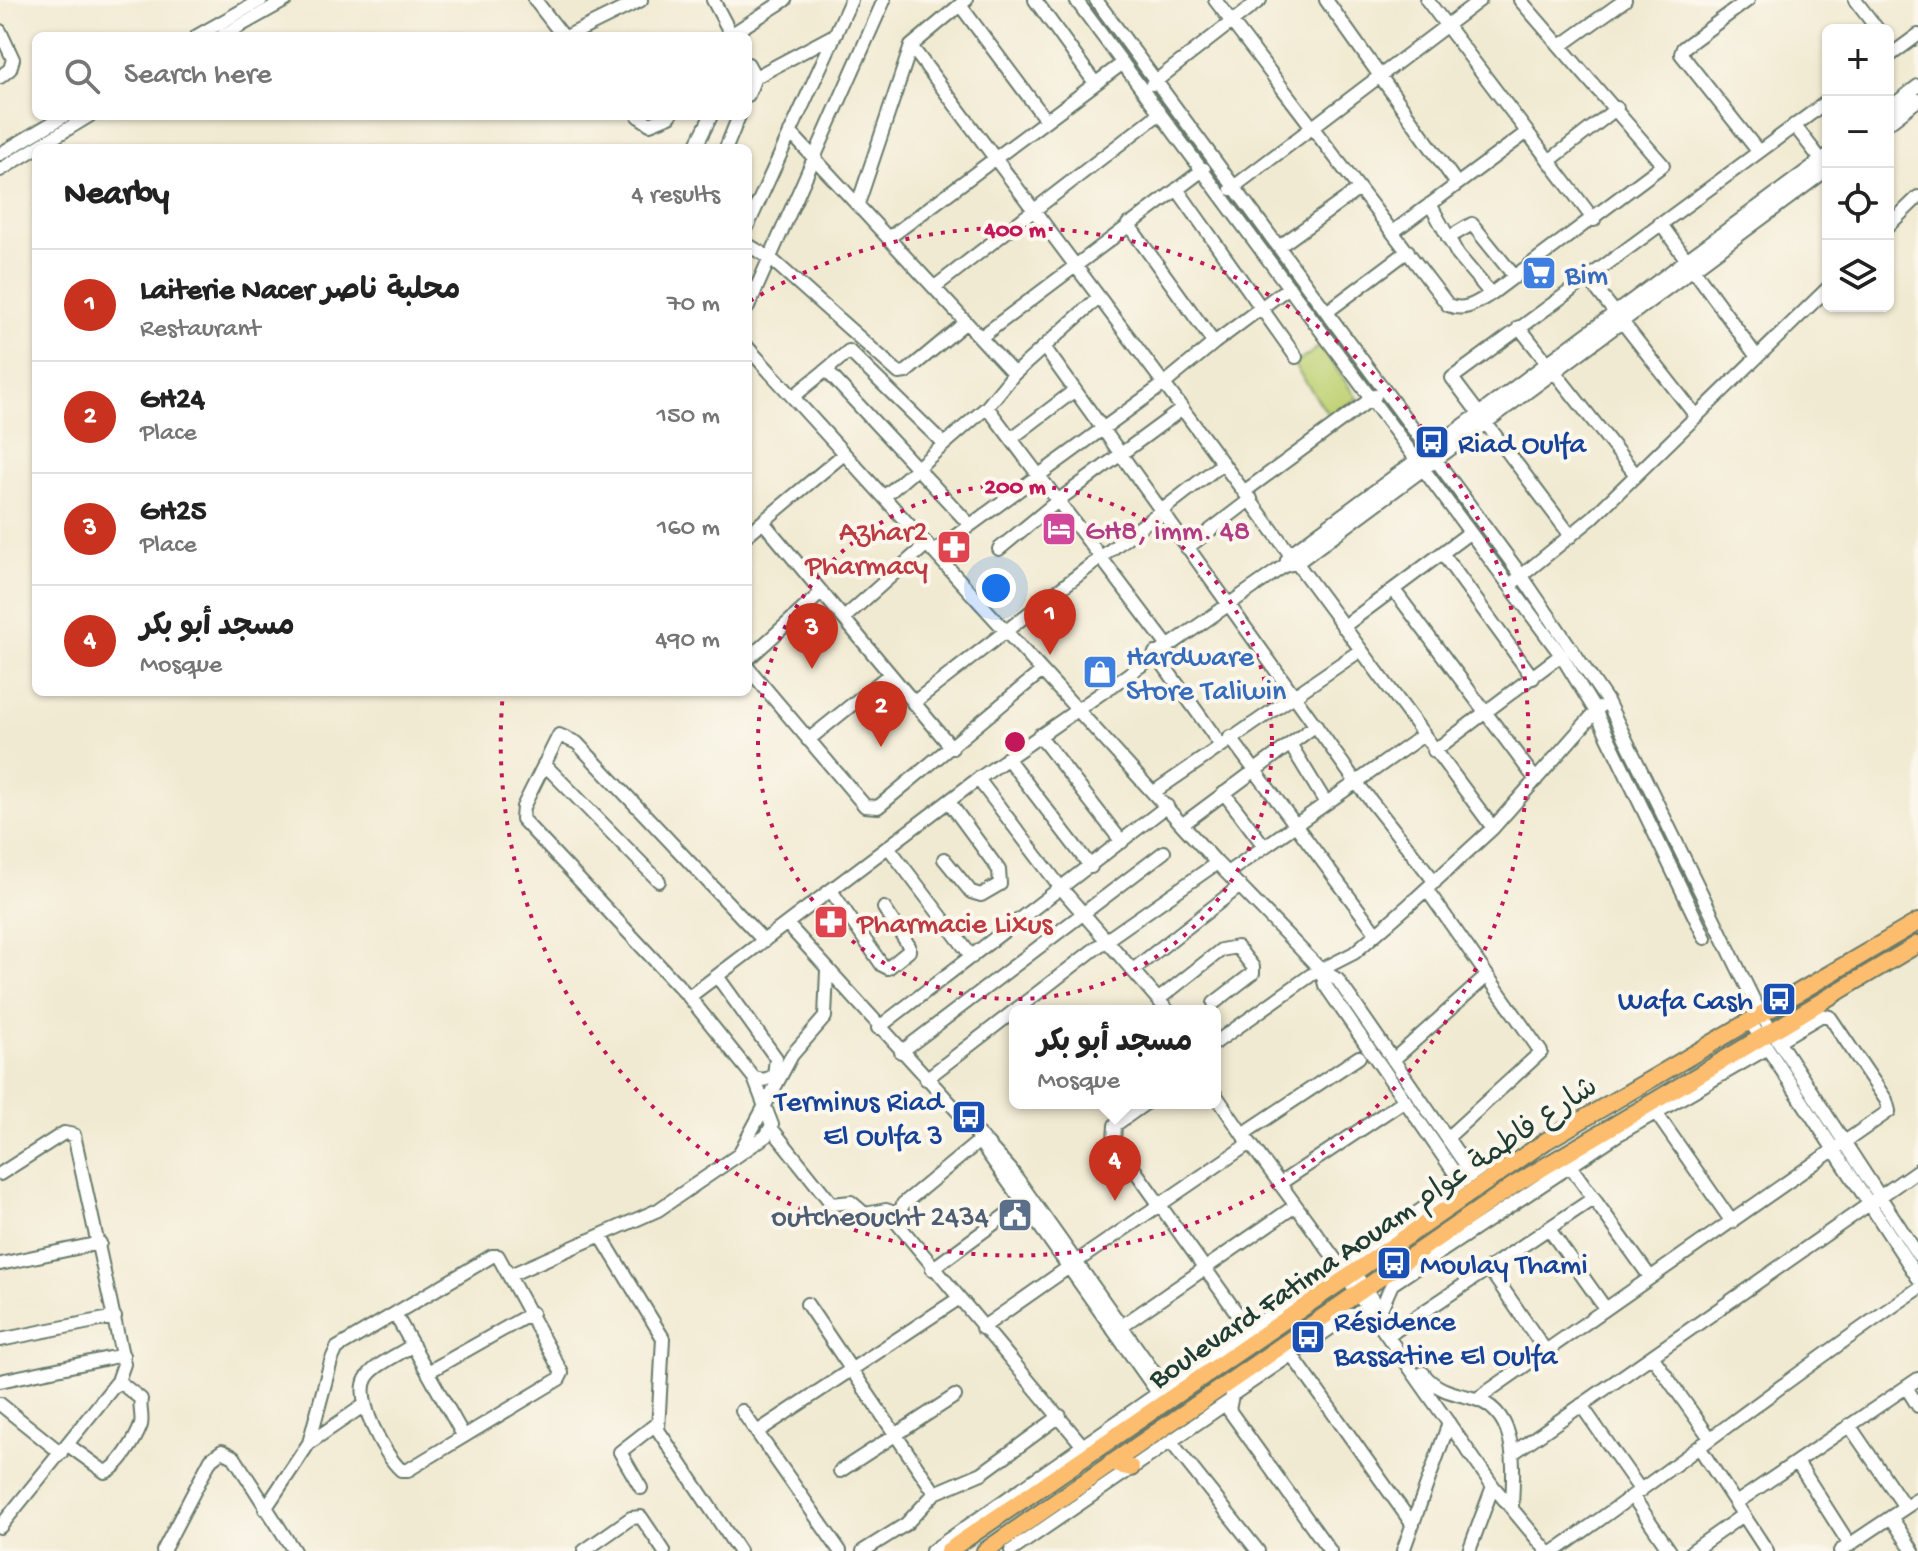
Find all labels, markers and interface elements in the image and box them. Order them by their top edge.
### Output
map controls [1822,24,1894,312]
button: + [1822,24,1894,96]
search box [32,32,752,120]
icon: search [60,54,104,98]
text: Search here [124,59,272,94]
button: − [1822,96,1894,168]
button: locate [1822,168,1894,240]
text: Nearby [64,176,169,216]
text: 4 results [631,181,720,212]
text: 400 m [983,217,1046,246]
button: layers [1822,240,1894,312]
supermarket icon: Bim [1520,254,1558,292]
place label: Bim [1564,260,1608,295]
text: Laiterie Nacer محلبة ناصر [140,275,461,310]
text: 1 [85,290,95,321]
text: 70 m [667,290,720,321]
text: Restaurant [140,315,260,346]
text: GH24 [140,384,205,419]
text: 2 [84,402,96,433]
text: 150 m [656,402,720,433]
text: Place [140,419,197,450]
bus stop icon: Riad Oulfa [1413,423,1451,461]
place label: Riad Oulfa [1458,429,1587,464]
text: 200 m [984,474,1046,503]
text: GH25 [140,496,207,531]
hotel icon: GH8, imm. 48 [1040,510,1078,548]
text: 3 [83,514,97,545]
text: 160 m [657,514,720,545]
place label: GH8, imm. 48 [1085,516,1250,551]
place label: Azhar2 Pharmacy [804,517,928,586]
pharmacy icon: Azhar2 Pharmacy [935,528,973,566]
text: Place [140,531,197,562]
your location [976,568,1016,608]
pin: 1 [1024,589,1076,655]
pin: 3 [786,603,838,669]
text: مسجد أبو بكر [140,611,295,646]
text: 4 [84,626,96,657]
text: 490 m [655,626,720,657]
place label: Hardware Store Taliwin [1126,642,1286,711]
text: Mosque [140,651,222,682]
shop icon: Hardware Store Taliwin [1081,653,1119,691]
pin: 2 [855,681,907,747]
centre of rings [1001,728,1029,756]
pharmacy icon: Pharmacie Lixus [812,903,850,941]
place label: Pharmacie Lixus [856,909,1054,944]
bus stop icon: Wafa Cash [1760,980,1798,1018]
place label: Wafa Cash [1618,986,1753,1021]
popup [1009,1005,1221,1109]
text: مسجد أبو بكر [1038,1027,1192,1062]
text: Mosque [1038,1067,1120,1098]
street label: Boulevard Fatima Aouam شارع فاطمة عوام [1143,1071,1606,1400]
place label: Terminus Riad El Oulfa 3 [773,1087,945,1156]
bus stop icon: Terminus Riad El Oulfa 3 [950,1098,988,1136]
pin: 4 [1089,1135,1141,1201]
public building icon: outcheoucht 2434 [996,1196,1034,1234]
place label: outcheoucht 2434 [771,1202,989,1237]
bus stop icon: Moulay Thami [1375,1244,1413,1282]
place label: Moulay Thami [1420,1250,1588,1285]
place label: Résidence Bassatine El Oulfa [1333,1307,1559,1376]
bus stop icon: Résidence Bassatine El Oulfa [1289,1318,1327,1356]

